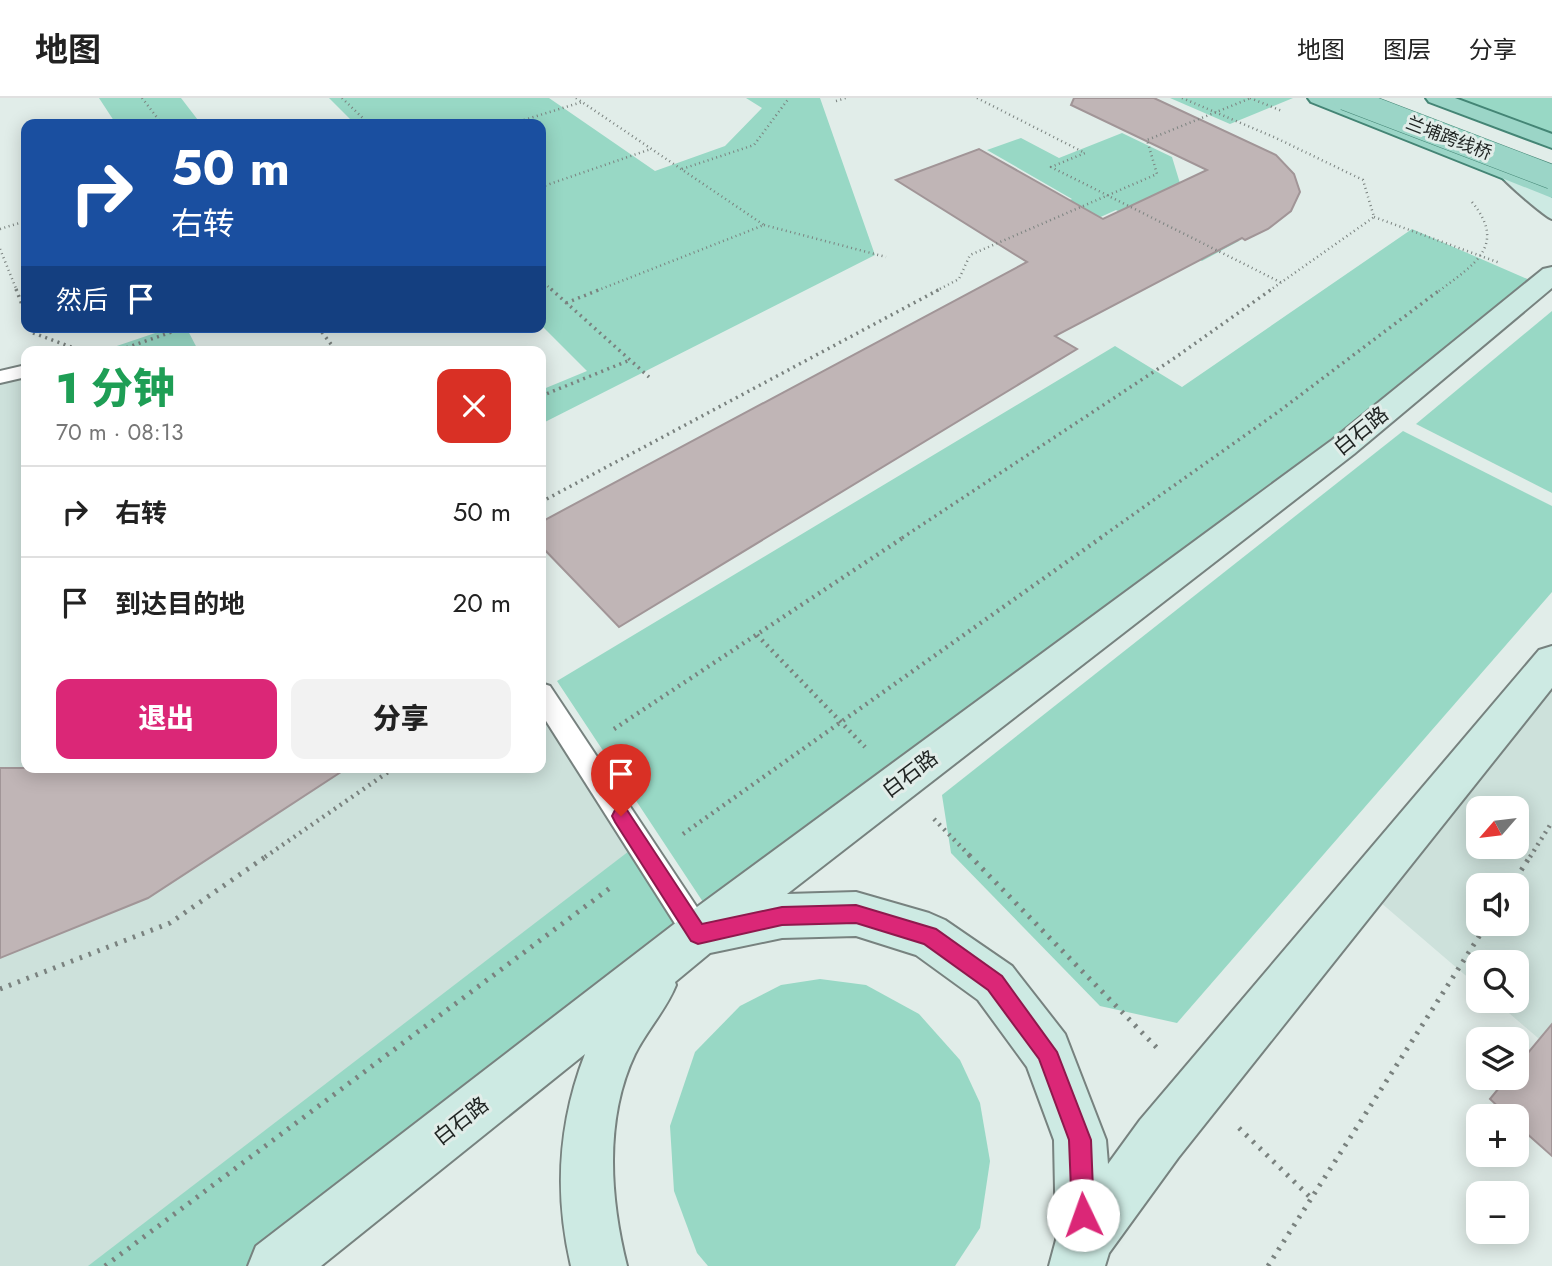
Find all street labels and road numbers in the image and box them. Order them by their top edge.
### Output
street label: 兰埔跨线桥 [1402,110,1496,166]
street label: 白石路 [1327,400,1395,462]
street label: 白石路 [876,743,944,805]
street label: 白石路 [427,1090,495,1152]

